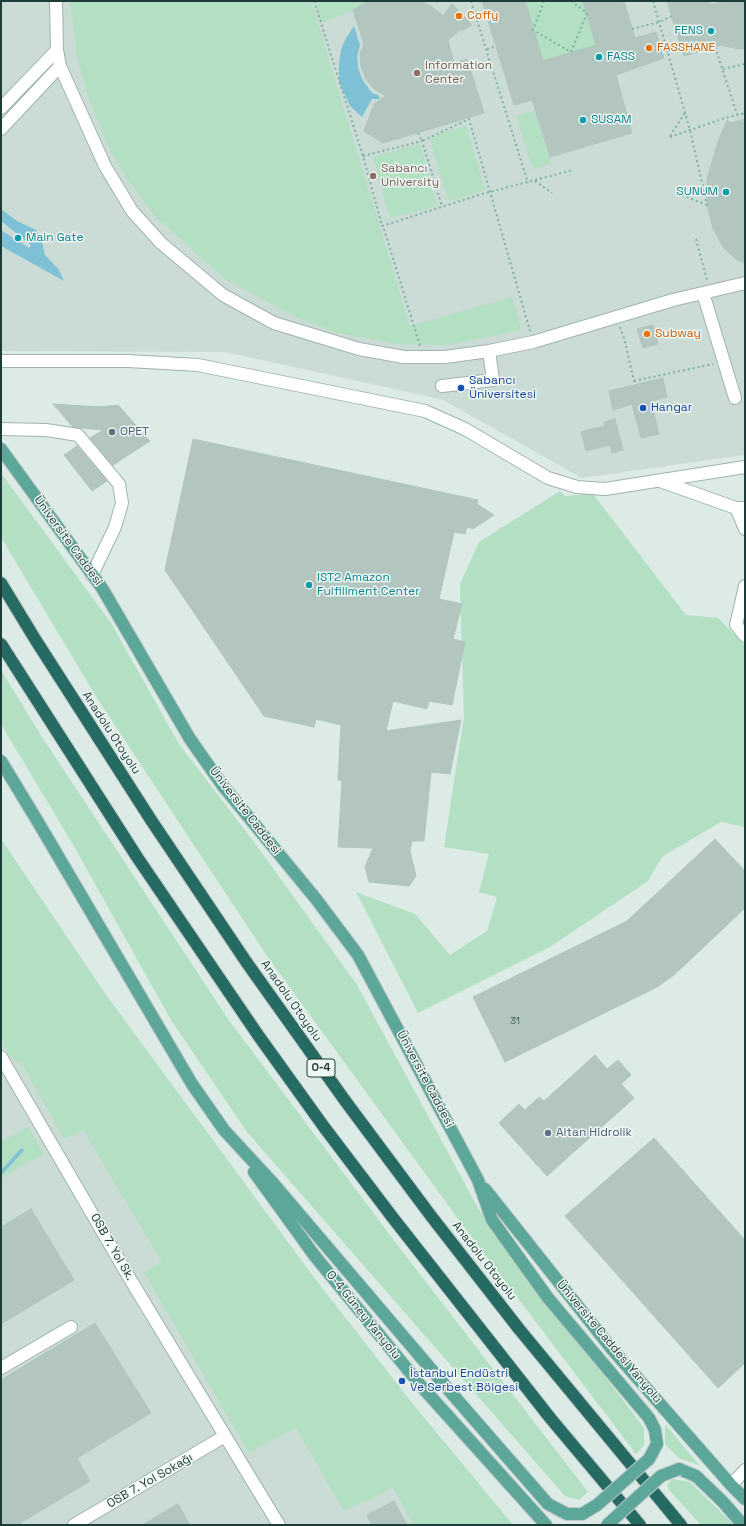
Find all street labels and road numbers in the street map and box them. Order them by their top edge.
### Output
street label: Üniversite Caddesi [31,493,105,589]
street label: Anadolu Otoyolu [79,689,143,777]
street label: Üniversite Caddesi [206,764,284,858]
street label: Anadolu Otoyolu [258,958,324,1044]
street label: Üniversite Caddesi [394,1028,456,1130]
road number: O-4 [307,1059,335,1077]
street label: OSB 7. Yol Sk. [87,1211,137,1283]
street label: Anadolu Otoyolu [449,1219,519,1303]
street label: O-4 Güney Yanyolu [323,1268,403,1362]
street label: Üniversite Caddesi Yanyolu [553,1278,665,1406]
street label: OSB 7. Yol Sokağı [105,1451,195,1511]

